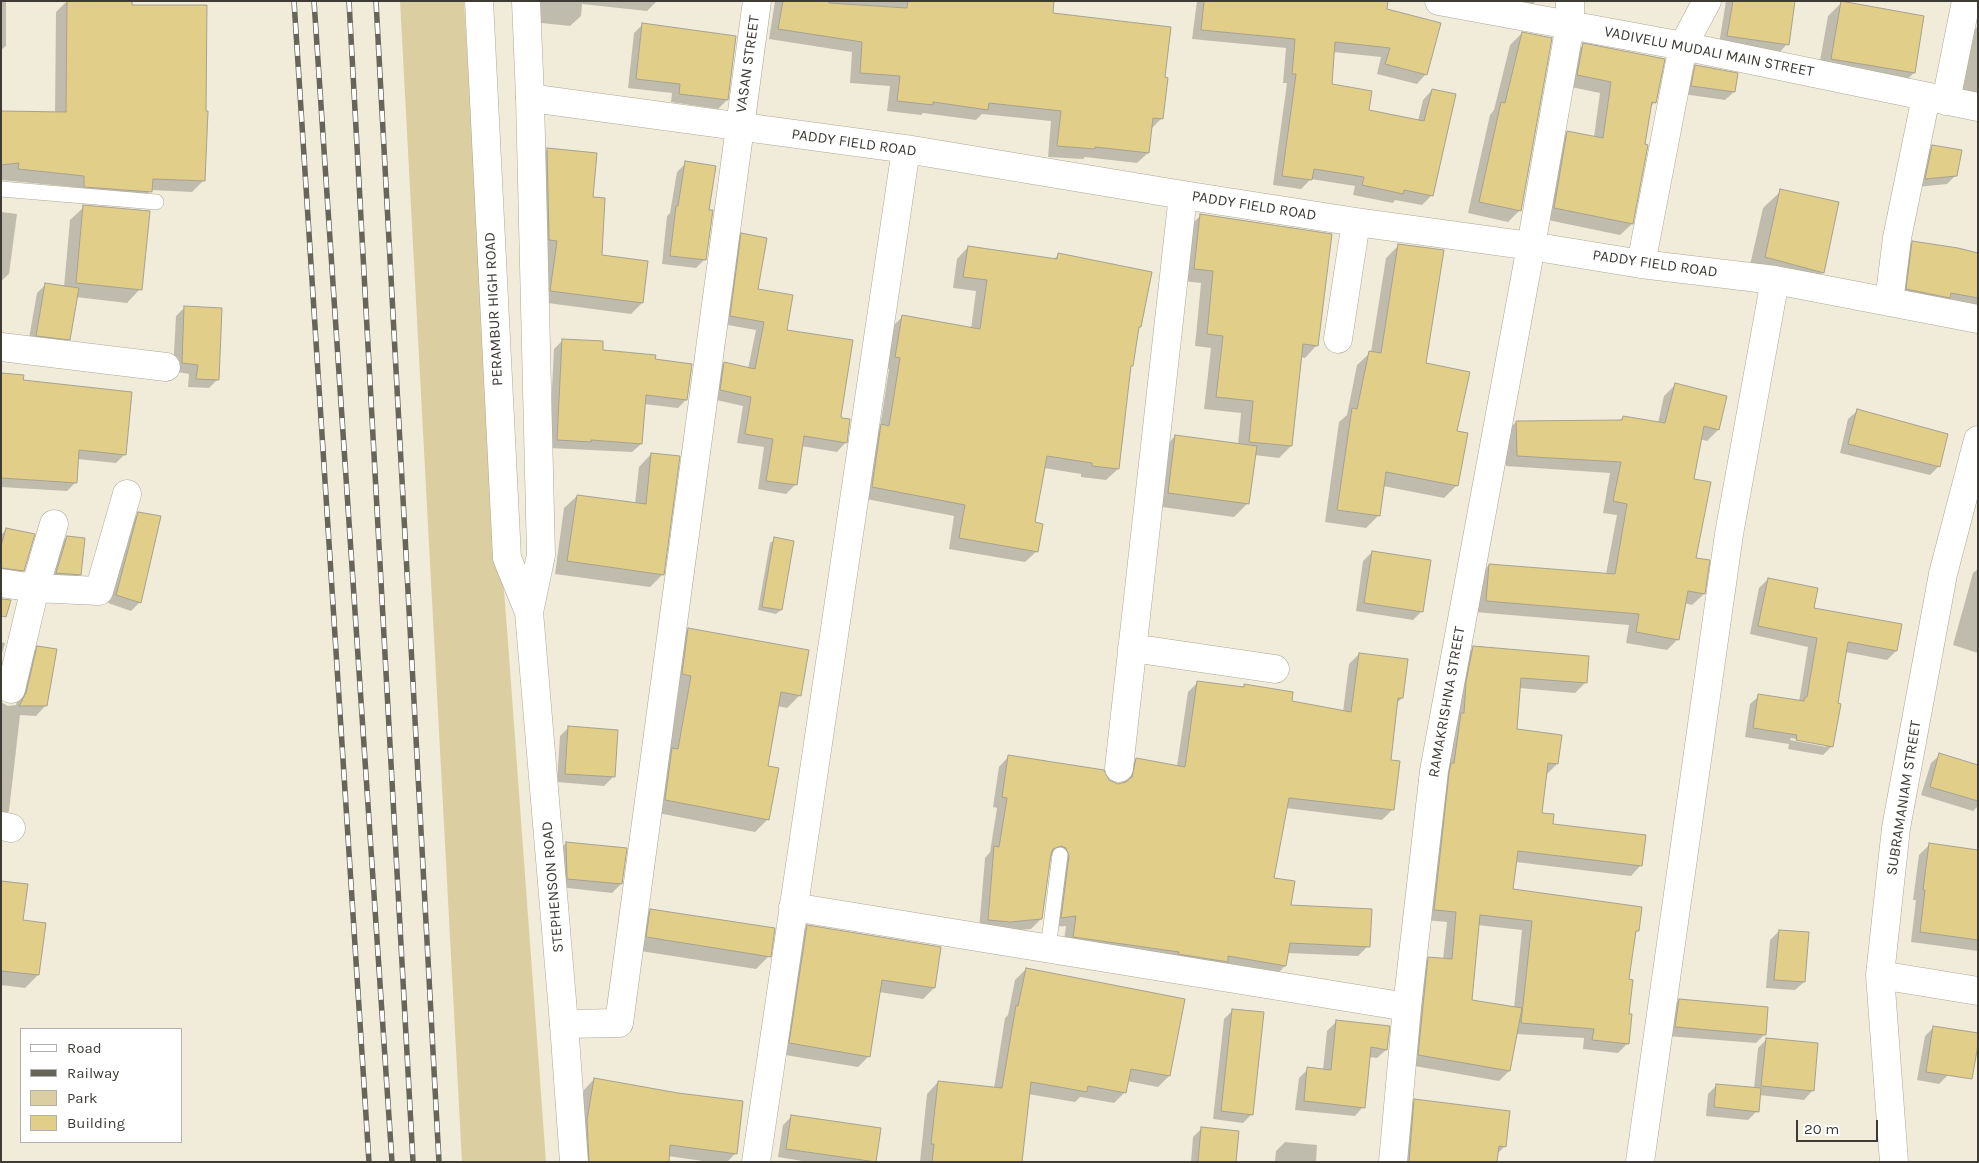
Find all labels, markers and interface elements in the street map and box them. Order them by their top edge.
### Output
street label: VASAN STREET [732,14,764,114]
street label: VADIVELU MUDALI MAIN STREET [1603,23,1815,81]
street label: PADDY FIELD ROAD [790,125,918,161]
street label: PADDY FIELD ROAD [1190,187,1318,225]
street label: PERAMBUR HIGH ROAD [481,232,507,386]
street label: PADDY FIELD ROAD [1591,246,1719,282]
street label: RAMAKRISHNA STREET [1425,625,1469,779]
street label: SUBRAMANIAM STREET [1883,719,1925,877]
street label: STEPHENSON ROAD [538,820,568,954]
legend [20,1028,182,1143]
text: Road [67,1039,102,1057]
text: Railway [67,1064,119,1082]
text: Park [67,1089,97,1107]
scale bar [1799,1110,1882,1142]
text: Building [67,1114,125,1132]
text: 20 m [1804,1120,1839,1138]

